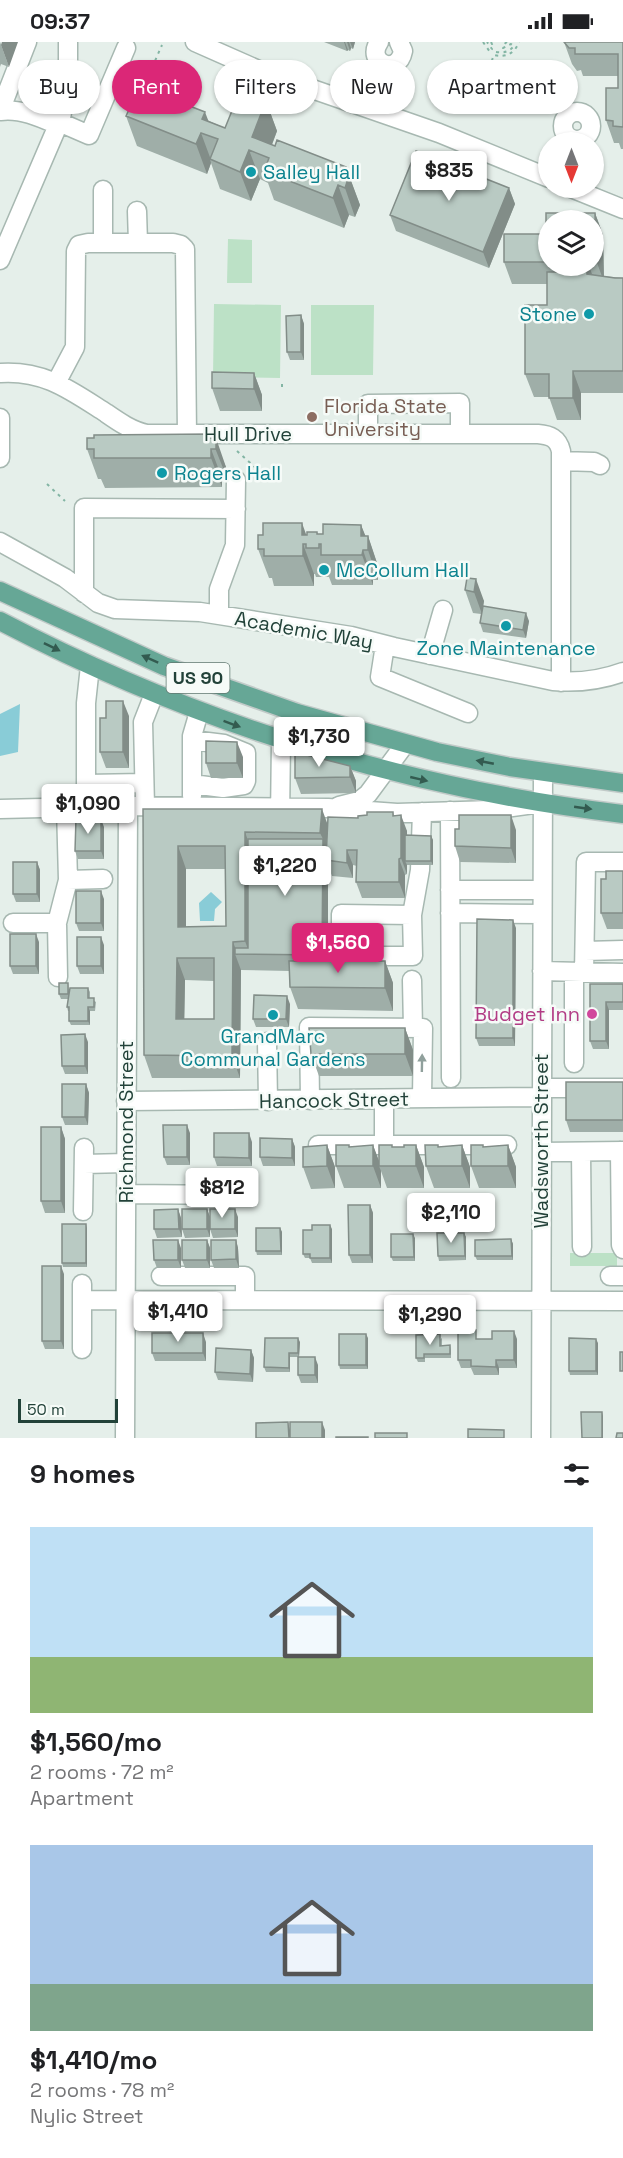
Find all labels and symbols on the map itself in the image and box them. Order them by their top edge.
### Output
north arrow [538,132,604,198]
pin: $835 [413,151,485,202]
place label: Salley Hall [263,159,360,185]
marker: Salley Hall [244,165,258,179]
place label: Stone [519,301,577,327]
marker: Stone [582,307,596,321]
place label: Florida State University [324,393,447,442]
marker: Florida State University [305,410,319,424]
street label: Hull Drive [204,421,292,447]
place label: Rogers Hall [174,460,281,486]
marker: Rogers Hall [155,466,169,480]
place label: McCollum Hall [336,557,469,583]
marker: McCollum Hall [317,563,331,577]
street label: Academic Way [233,605,375,655]
marker: Zone Maintenance [499,619,513,633]
place label: Zone Maintenance [416,635,596,661]
one-way arrow [44,643,61,652]
one-way arrow [142,655,159,664]
road number: US 90 [166,663,230,693]
pin: $1,730 [270,717,368,768]
one-way arrow [223,719,241,729]
one-way arrow [475,757,494,766]
one-way arrow [409,774,428,784]
pin: $1,090 [39,784,137,835]
one-way arrow [573,804,592,813]
pin: $1,220 [236,846,334,897]
pin: $1,560 [289,923,387,974]
place label: Budget Inn [474,1001,580,1027]
marker: Budget Inn [585,1007,599,1021]
marker: GrandMarc Communal Gardens [266,1008,280,1022]
place label: GrandMarc Communal Gardens [181,1023,365,1072]
street label: Richmond Street [113,1041,139,1203]
street label: Wadsworth Street [528,1053,554,1229]
one-way arrow [417,1054,427,1073]
street label: Hancock Street [259,1086,409,1114]
pin: $812 [186,1168,258,1219]
pin: $2,110 [402,1193,500,1244]
pin: $1,410 [129,1292,227,1343]
pin: $1,290 [381,1295,479,1346]
scale bar [18,1396,118,1424]

